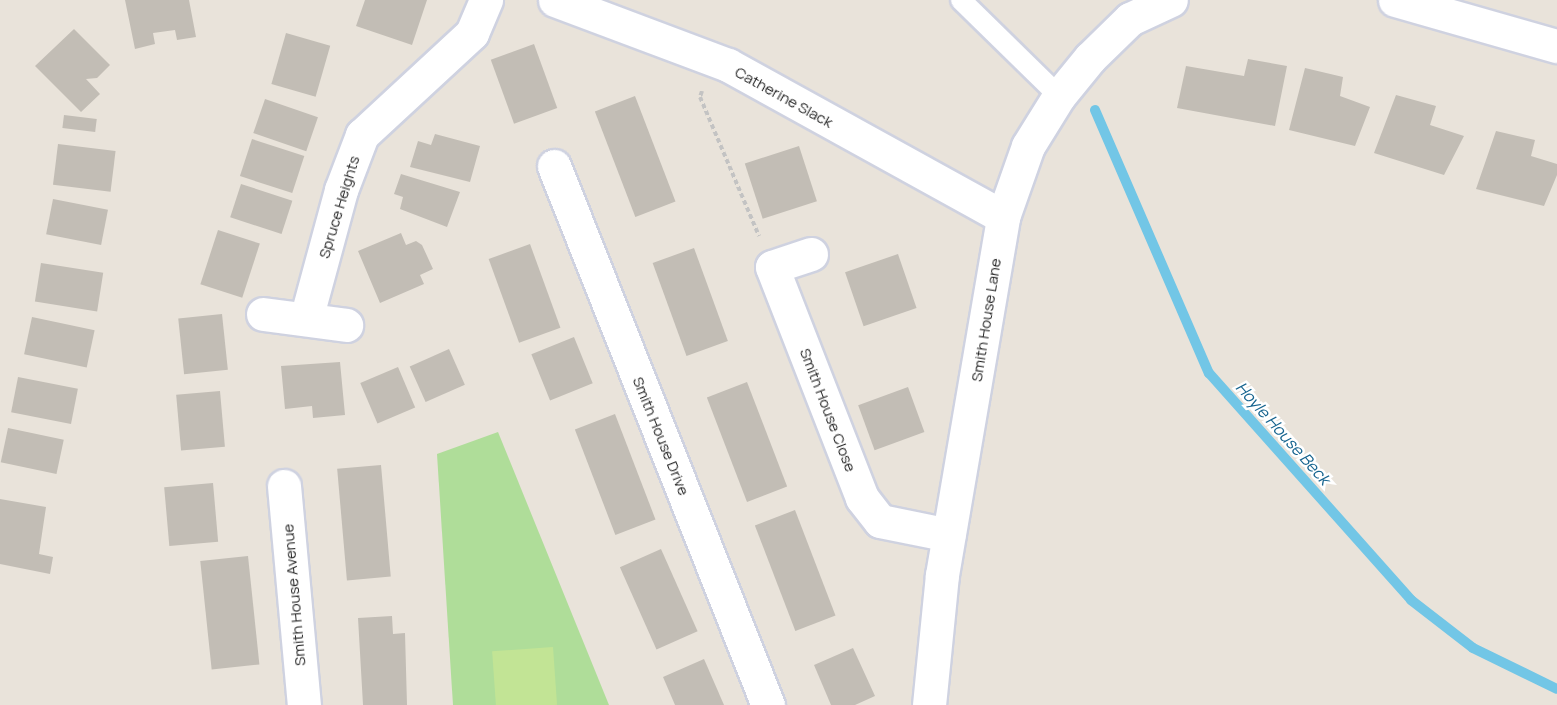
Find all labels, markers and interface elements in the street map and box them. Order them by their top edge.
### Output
street label: Catherine Slack [732,63,836,131]
street label: Spruce Heights [315,153,363,261]
street label: Smith House Lane [967,257,1005,383]
street label: Smith House Close [796,346,860,474]
street label: Smith House Drive [629,374,693,498]
water label: Hoyle House Beck [1232,378,1334,488]
street label: Smith House Avenue [279,523,309,667]

